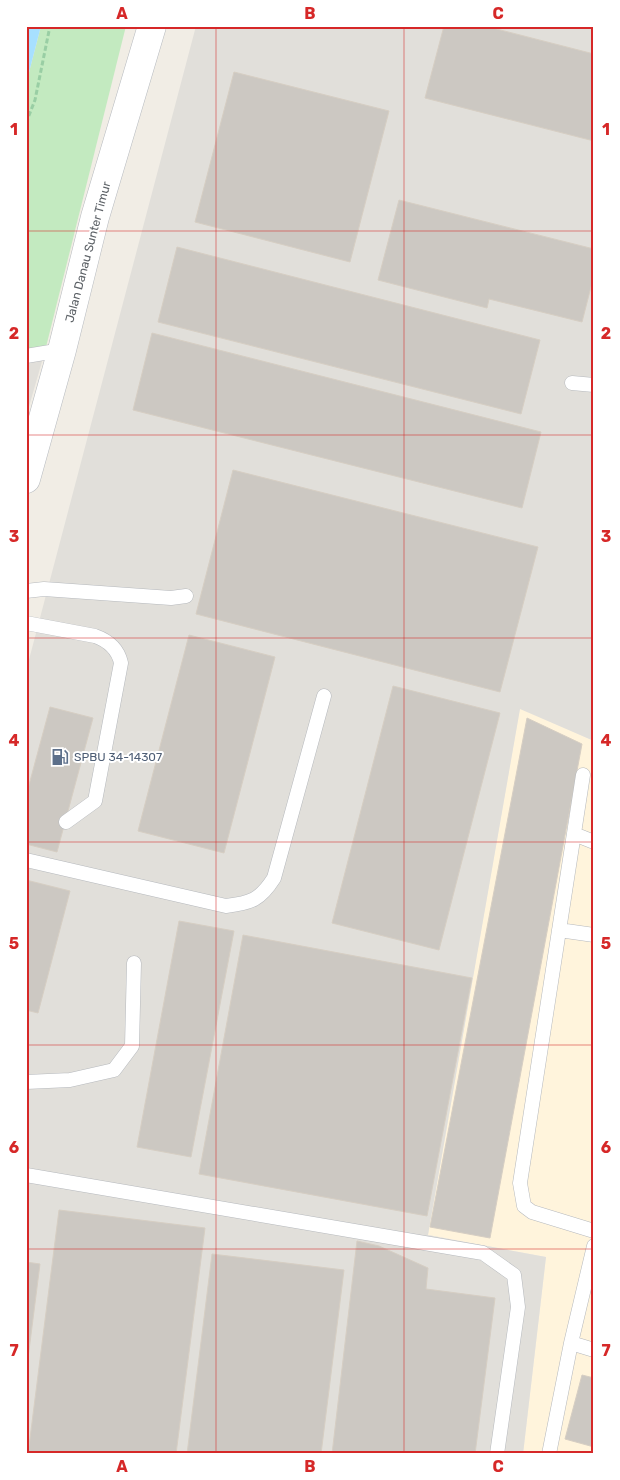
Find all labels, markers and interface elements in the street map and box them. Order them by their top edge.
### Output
text: A [116,4,128,23]
text: B [304,4,316,23]
text: C [492,4,504,23]
text: 1 [10,120,18,139]
text: 1 [602,120,610,139]
street label: Jalan Danau Sunter Timur [62,180,114,324]
text: 2 [9,324,19,343]
text: 2 [601,324,611,343]
text: 3 [9,527,19,546]
text: 3 [601,527,611,546]
text: 4 [9,731,20,750]
text: 4 [601,731,612,750]
fuel station icon: SPBU 34-14307 [50,747,70,767]
place label: SPBU 34-14307 [74,750,162,764]
text: 5 [9,934,19,953]
text: 5 [601,934,611,953]
text: 6 [9,1138,19,1157]
text: 6 [601,1138,611,1157]
text: 7 [9,1341,19,1360]
text: 7 [601,1341,611,1360]
text: A [116,1457,128,1476]
text: B [304,1457,316,1476]
text: C [492,1457,504,1476]

